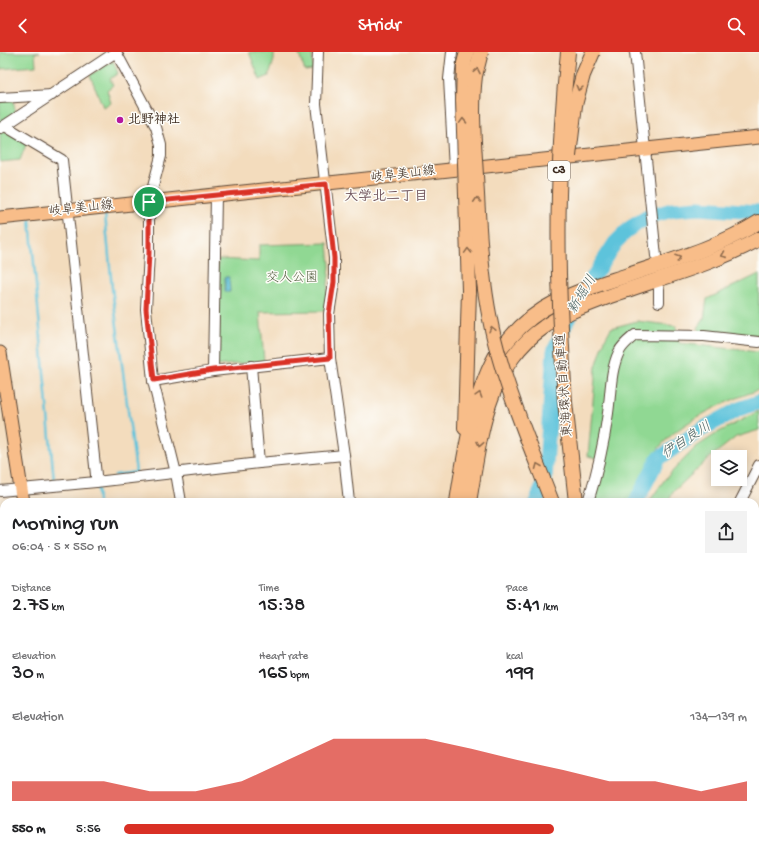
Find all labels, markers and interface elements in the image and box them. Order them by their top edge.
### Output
icon: back [12,15,34,37]
icon: search [725,15,747,37]
text: Stridr [358,16,401,37]
one-way arrow [472,68,480,74]
one-way arrow [575,85,584,92]
place label: 北野神社 [128,112,180,128]
marker: 北野神社 [115,115,125,125]
one-way arrow [459,118,467,124]
road number: C3 [548,161,570,181]
street label: 岐阜美山線 [370,163,437,186]
pin [132,185,166,219]
district label: 大学北二丁目 [344,188,428,206]
icon: arrive [138,191,160,213]
one-way arrow [473,197,481,203]
street label: 岐阜美山線 [48,198,115,220]
one-way arrow [464,248,473,254]
one-way arrow [720,251,727,259]
one-way arrow [675,254,682,262]
park label: 交人公園 [266,270,318,286]
water label: 新堀川 [565,273,601,317]
one-way arrow [489,326,497,333]
street label: 東海環状自動車道 [553,333,576,437]
one-way arrow [474,392,483,399]
water label: 伊自良川 [658,418,715,463]
one-way arrow [476,441,485,447]
map controls [711,450,747,486]
button: layers [711,450,747,486]
one-way arrow [535,462,543,470]
button: share [705,511,747,553]
text: Morning run [12,512,118,538]
text: 06:04 · 5 × 550 m [12,540,106,555]
text: Distance [12,583,51,595]
text: Time [259,583,279,595]
text: Pace [506,583,528,595]
text: 2.75 [12,595,49,618]
text: 15:38 [259,595,305,618]
text: 5:41 [506,595,540,618]
text: km [49,602,64,614]
text: /km [540,602,558,614]
text: Elevation [12,651,56,663]
text: Heart rate [259,651,308,663]
text: kcal [506,651,523,663]
text: 30 [12,663,34,686]
text: 165 [259,663,288,686]
text: 199 [506,663,534,686]
text: m [34,670,44,682]
text: bpm [288,670,309,682]
text: Elevation [12,710,64,725]
text: 134–139 m [690,710,747,725]
text: 550 m [12,822,45,837]
text: 5:56 [76,822,100,837]

